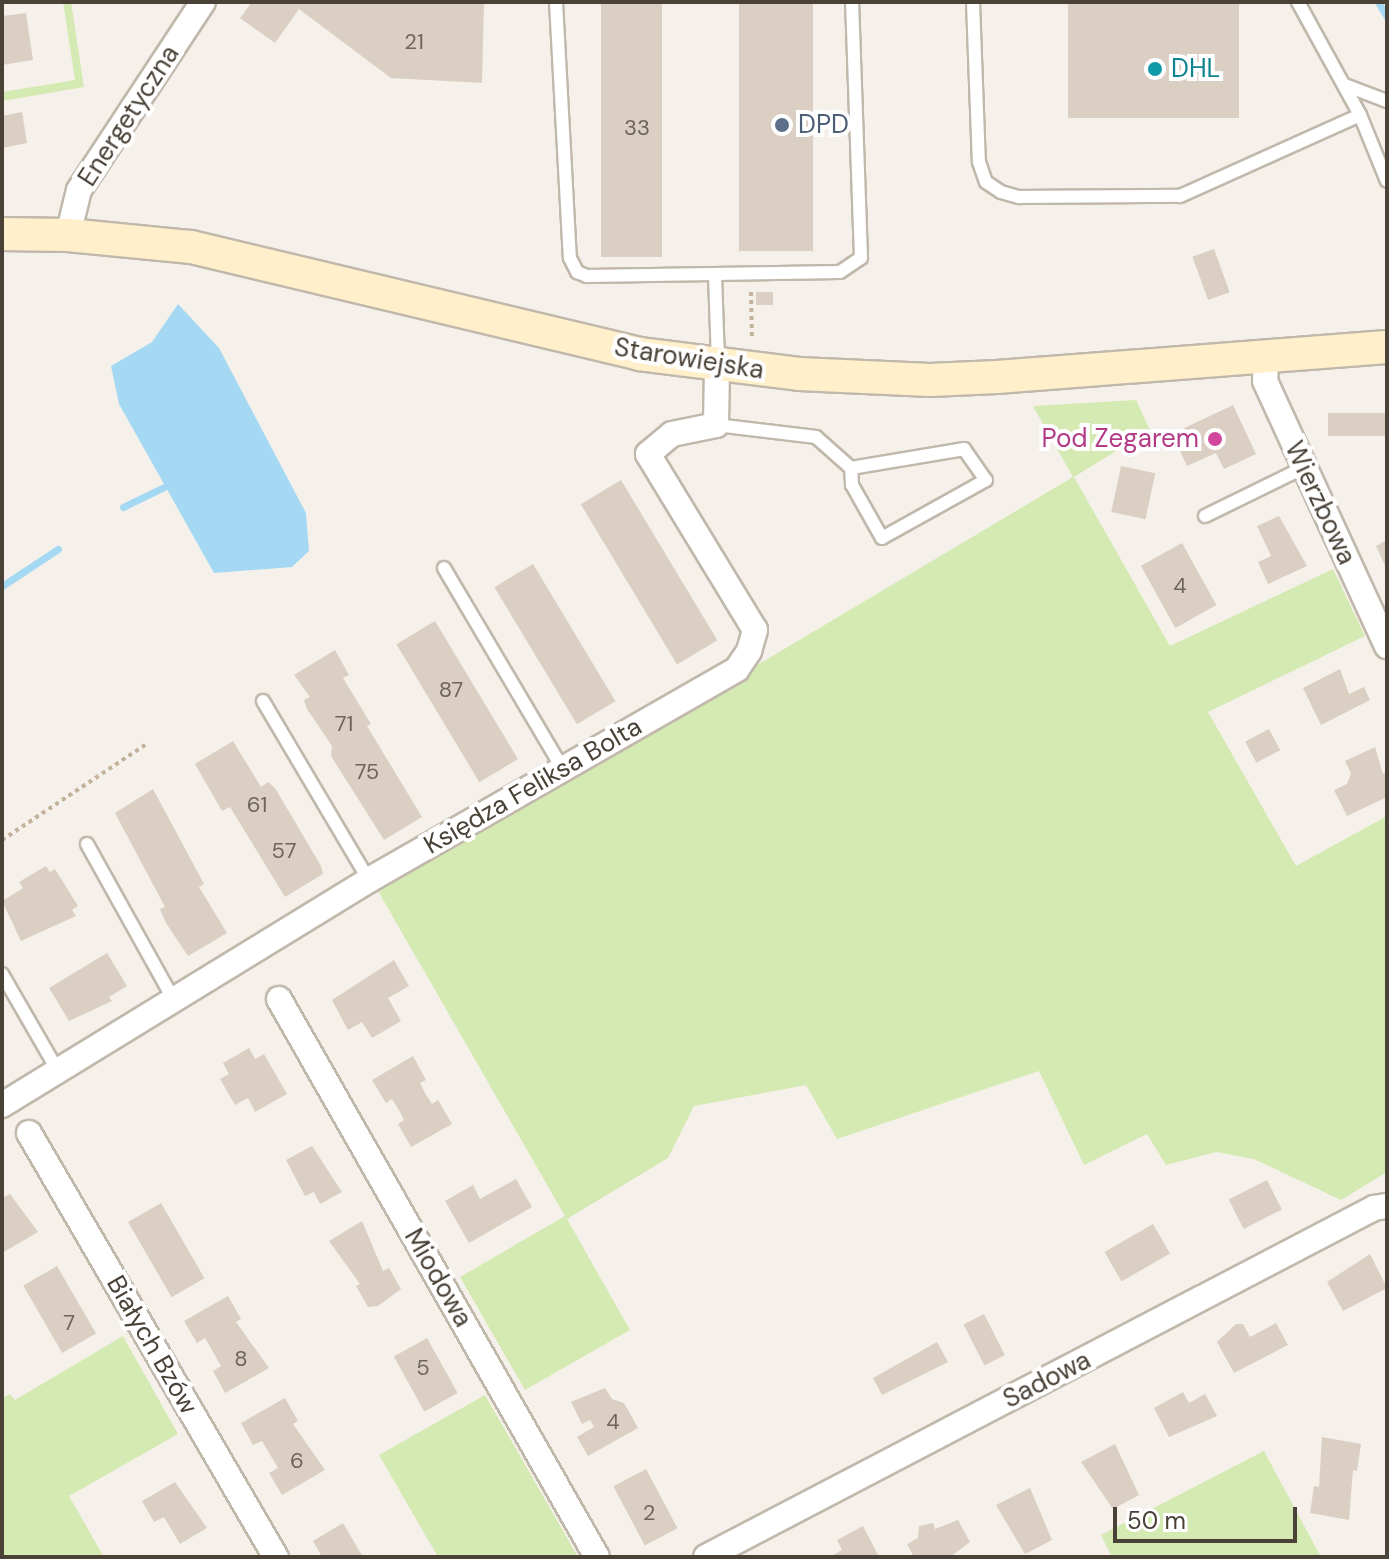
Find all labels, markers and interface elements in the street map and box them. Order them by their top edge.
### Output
house number: 21 [404,29,424,55]
street label: Energetyczna [72,40,186,192]
place label: DHL [1171,53,1220,85]
marker: DHL [1146,60,1164,78]
place label: DPD [798,109,849,141]
house number: 33 [624,115,650,141]
marker: DPD [773,116,791,134]
street label: Starowiejska [612,332,766,386]
place label: Pod Zegarem [1042,423,1199,455]
marker: Pod Zegarem [1206,430,1224,448]
street label: Wierzbowa [1278,436,1362,570]
house number: 4 [1173,573,1187,599]
house number: 87 [439,677,463,703]
house number: 71 [335,711,353,737]
street label: Księdza Feliksa Bolta [419,711,647,861]
house number: 75 [355,759,379,785]
house number: 61 [247,792,267,818]
house number: 57 [272,838,296,864]
street label: Miodowa [397,1223,479,1333]
street label: Białych Bzów [100,1270,204,1420]
house number: 7 [63,1310,75,1336]
street label: Sadowa [998,1345,1096,1415]
house number: 8 [234,1346,248,1372]
house number: 5 [416,1355,430,1381]
house number: 4 [606,1409,620,1435]
house number: 6 [290,1448,304,1474]
scale bar [1117,1491,1301,1541]
house number: 2 [643,1500,655,1526]
text: 50 m [1127,1505,1186,1536]

